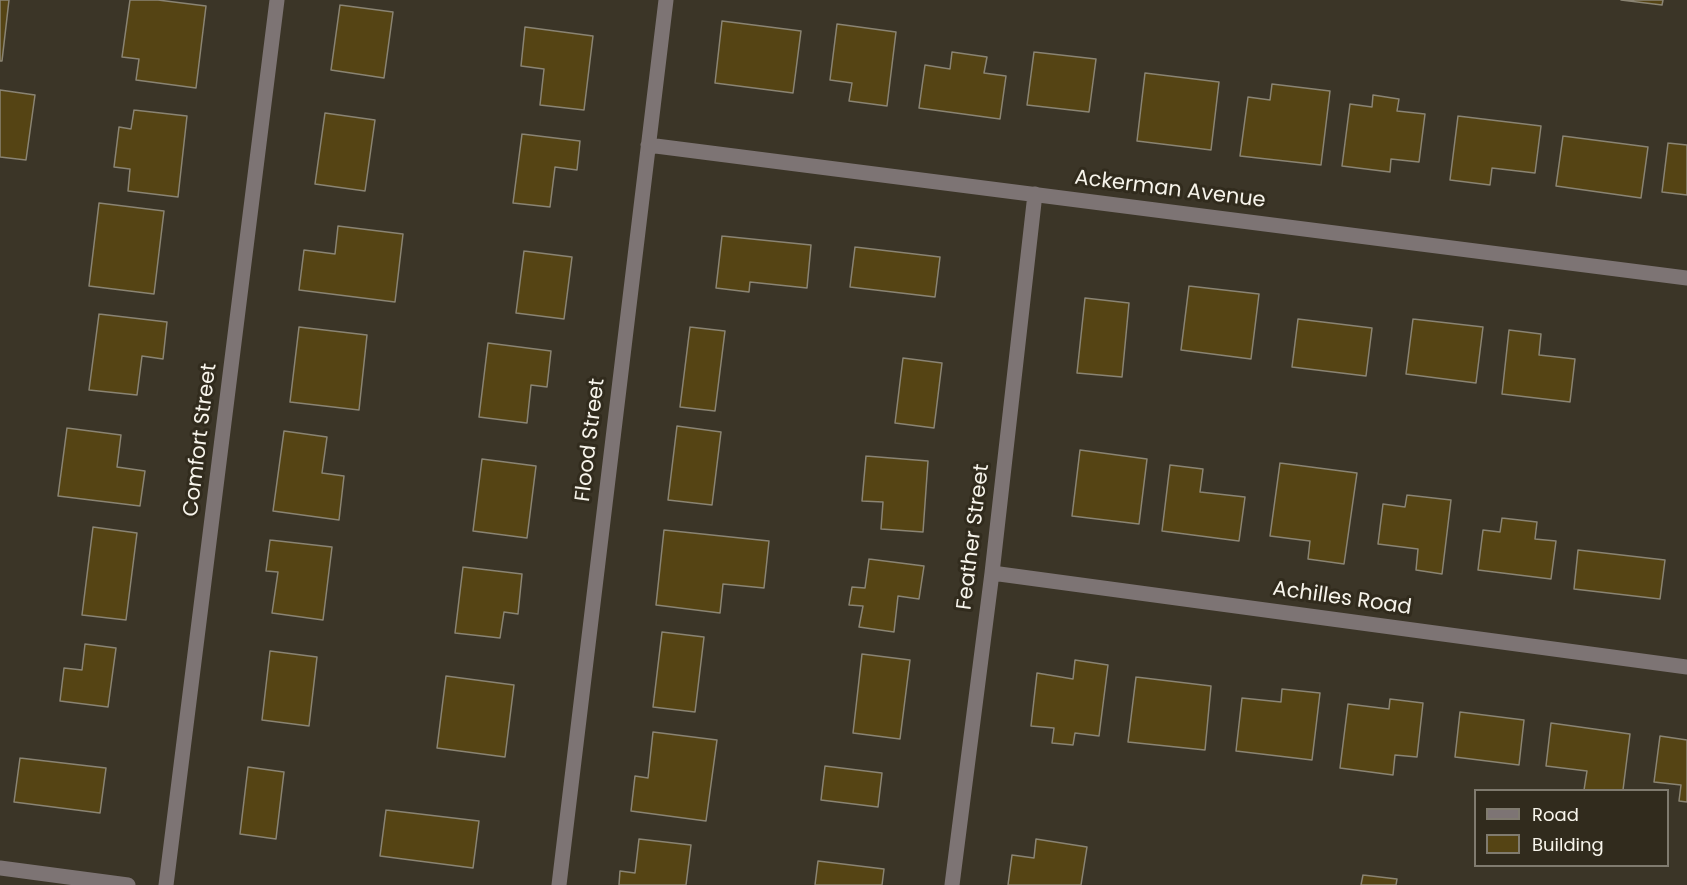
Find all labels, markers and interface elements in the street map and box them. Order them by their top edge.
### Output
street label: Ackerman Avenue [1073,166,1267,214]
street label: Comfort Street [179,362,223,518]
street label: Flood Street [571,377,611,503]
street label: Feather Street [953,463,995,611]
street label: Achilles Road [1271,577,1413,621]
legend [1474,789,1669,867]
text: Road [1532,802,1579,827]
text: Building [1532,832,1604,857]

